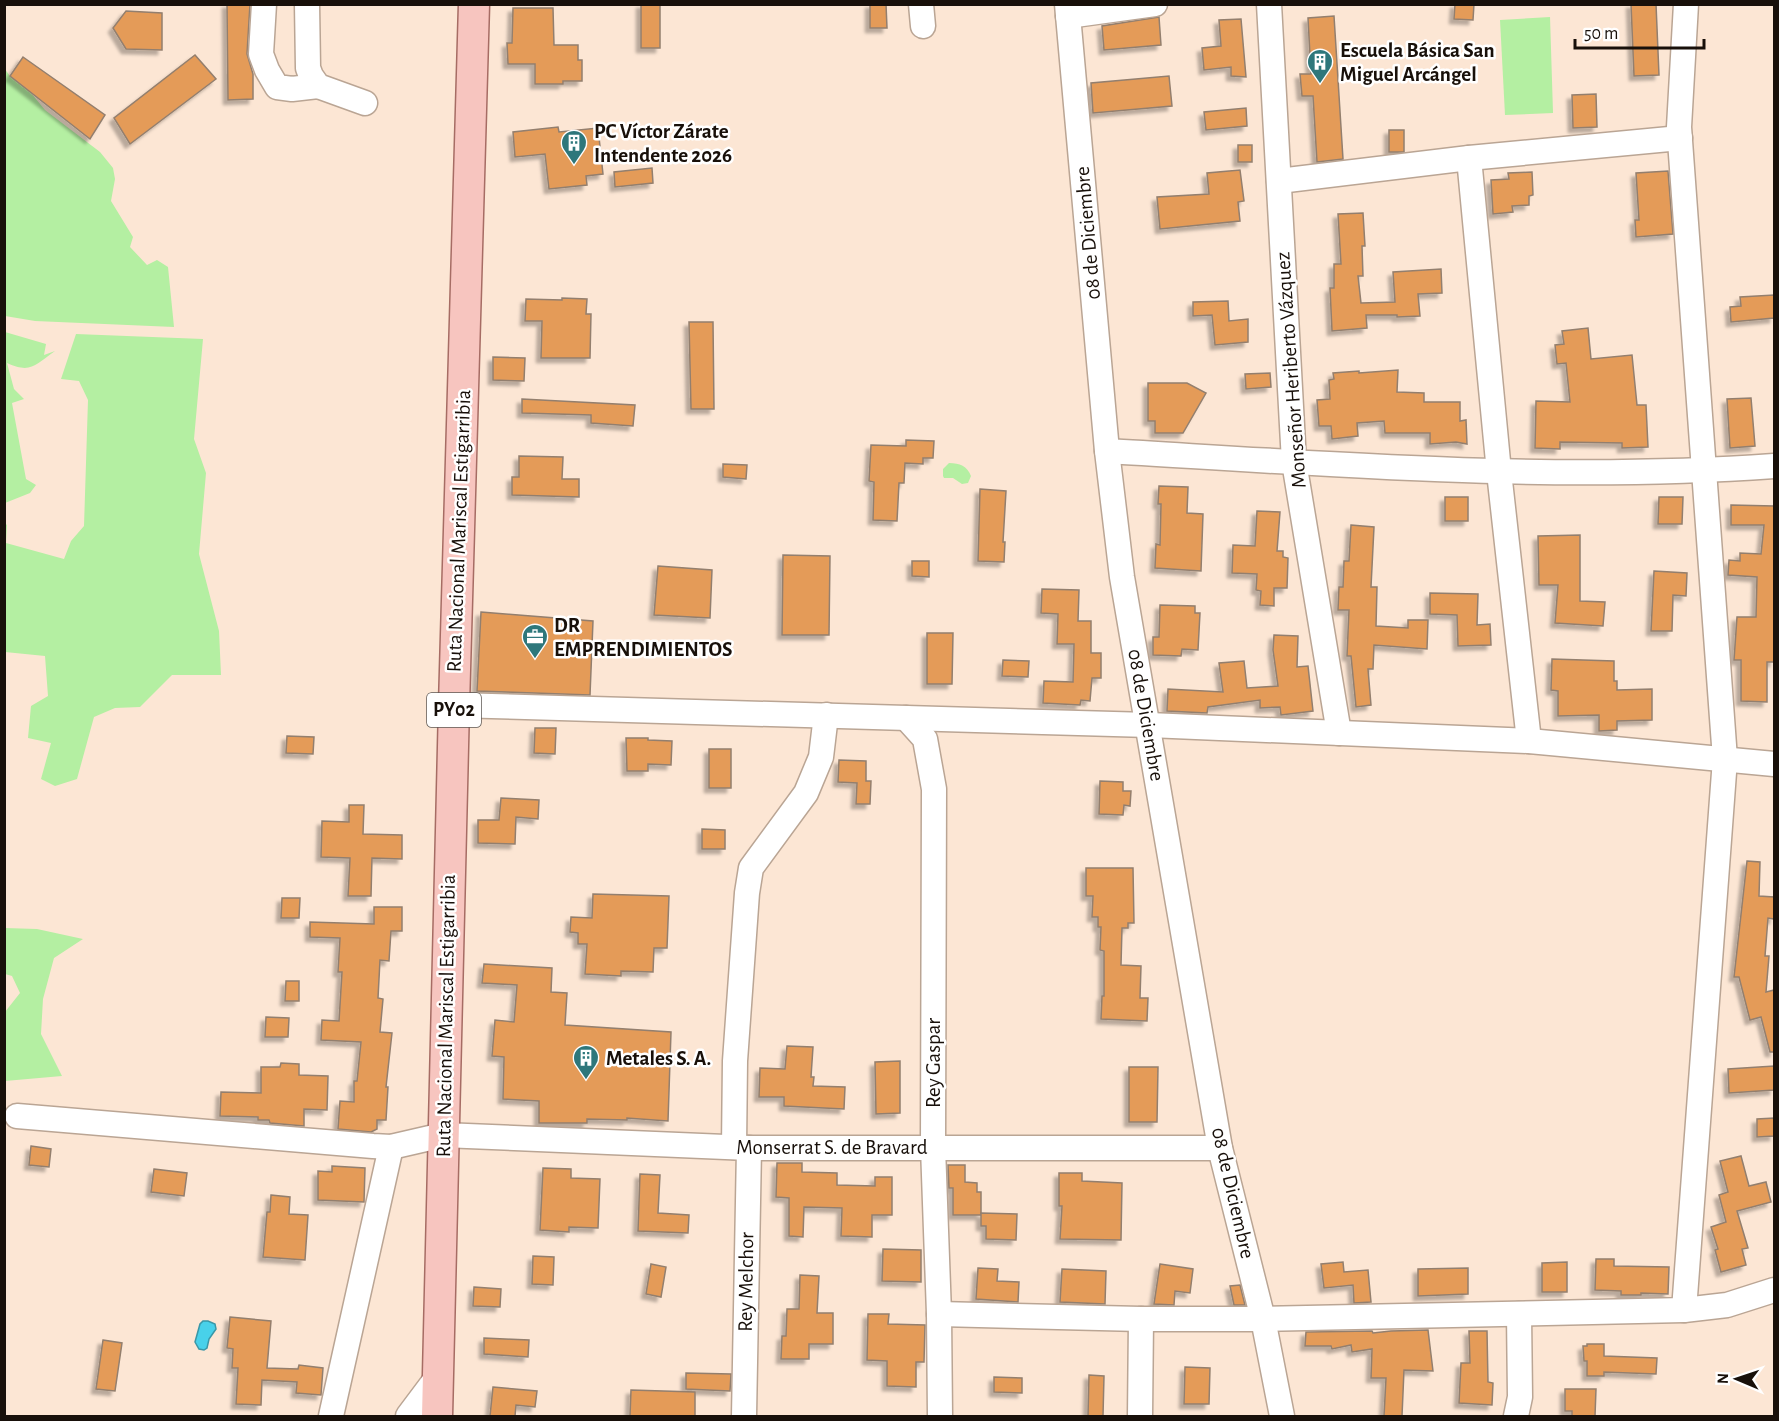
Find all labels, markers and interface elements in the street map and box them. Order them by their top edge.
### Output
scale bar [1575,12,1704,50]
text: 50 m [1584,25,1618,43]
place label: Escuela Básica San Miguel Arcángel [1340,40,1495,85]
building icon: Escuela Básica San Miguel Arcángel [1305,47,1335,85]
place label: PC Víctor Zárate Intendente 2026 [594,121,732,166]
building icon: PC Víctor Zárate Intendente 2026 [559,128,589,166]
street label: 08 de Diciembre [1072,165,1104,301]
street label: Monseñor Heriberto Vázquez [1272,251,1310,489]
street label: Ruta Nacional Mariscal Estigarribia [444,389,474,673]
place label: DR EMPRENDIMIENTOS [554,615,733,660]
office icon: DR EMPRENDIMIENTOS [520,622,550,660]
street label: 08 de Diciembre [1124,647,1168,783]
road number: PY02 [427,693,481,727]
street label: Ruta Nacional Mariscal Estigarribia [433,874,459,1158]
street label: Rey Gaspar [923,1018,944,1108]
building icon: Metales S. A. [571,1043,601,1081]
place label: Metales S. A. [606,1048,711,1069]
street label: 08 de Diciembre [1208,1125,1258,1261]
street label: Monserrat S. de Bravard [736,1137,928,1158]
street label: Rey Melchor [735,1232,757,1332]
north arrow [1707,1349,1767,1409]
text: N [1715,1373,1731,1384]

